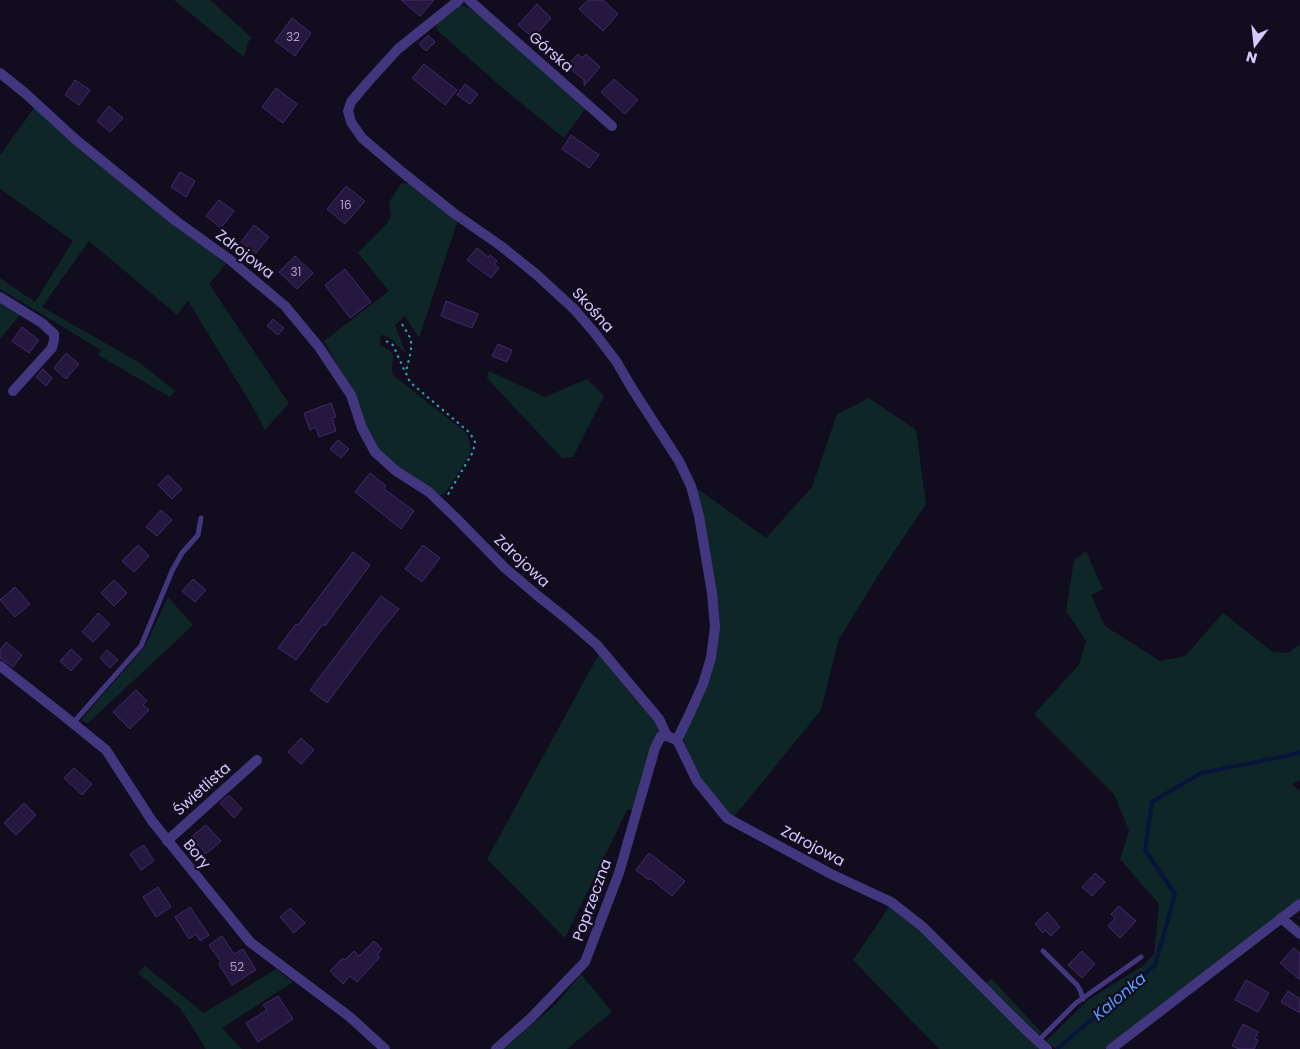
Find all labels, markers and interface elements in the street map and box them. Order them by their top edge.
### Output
north arrow [1230,20,1280,70]
street label: Górska [525,26,578,77]
house number: 32 [286,28,300,45]
text: N [1244,47,1259,69]
house number: 16 [340,196,352,213]
street label: Zdrojowa [212,224,279,283]
house number: 31 [291,263,301,280]
street label: Skośna [568,283,619,337]
street label: Zdrojowa [490,529,555,592]
street label: Świetlista [168,757,235,820]
street label: Zdrojowa [778,820,849,871]
street label: Bory [179,834,216,873]
street label: Poprzeczna [567,856,616,944]
house number: 52 [230,958,244,975]
water label: Kalonka [1087,967,1151,1026]

